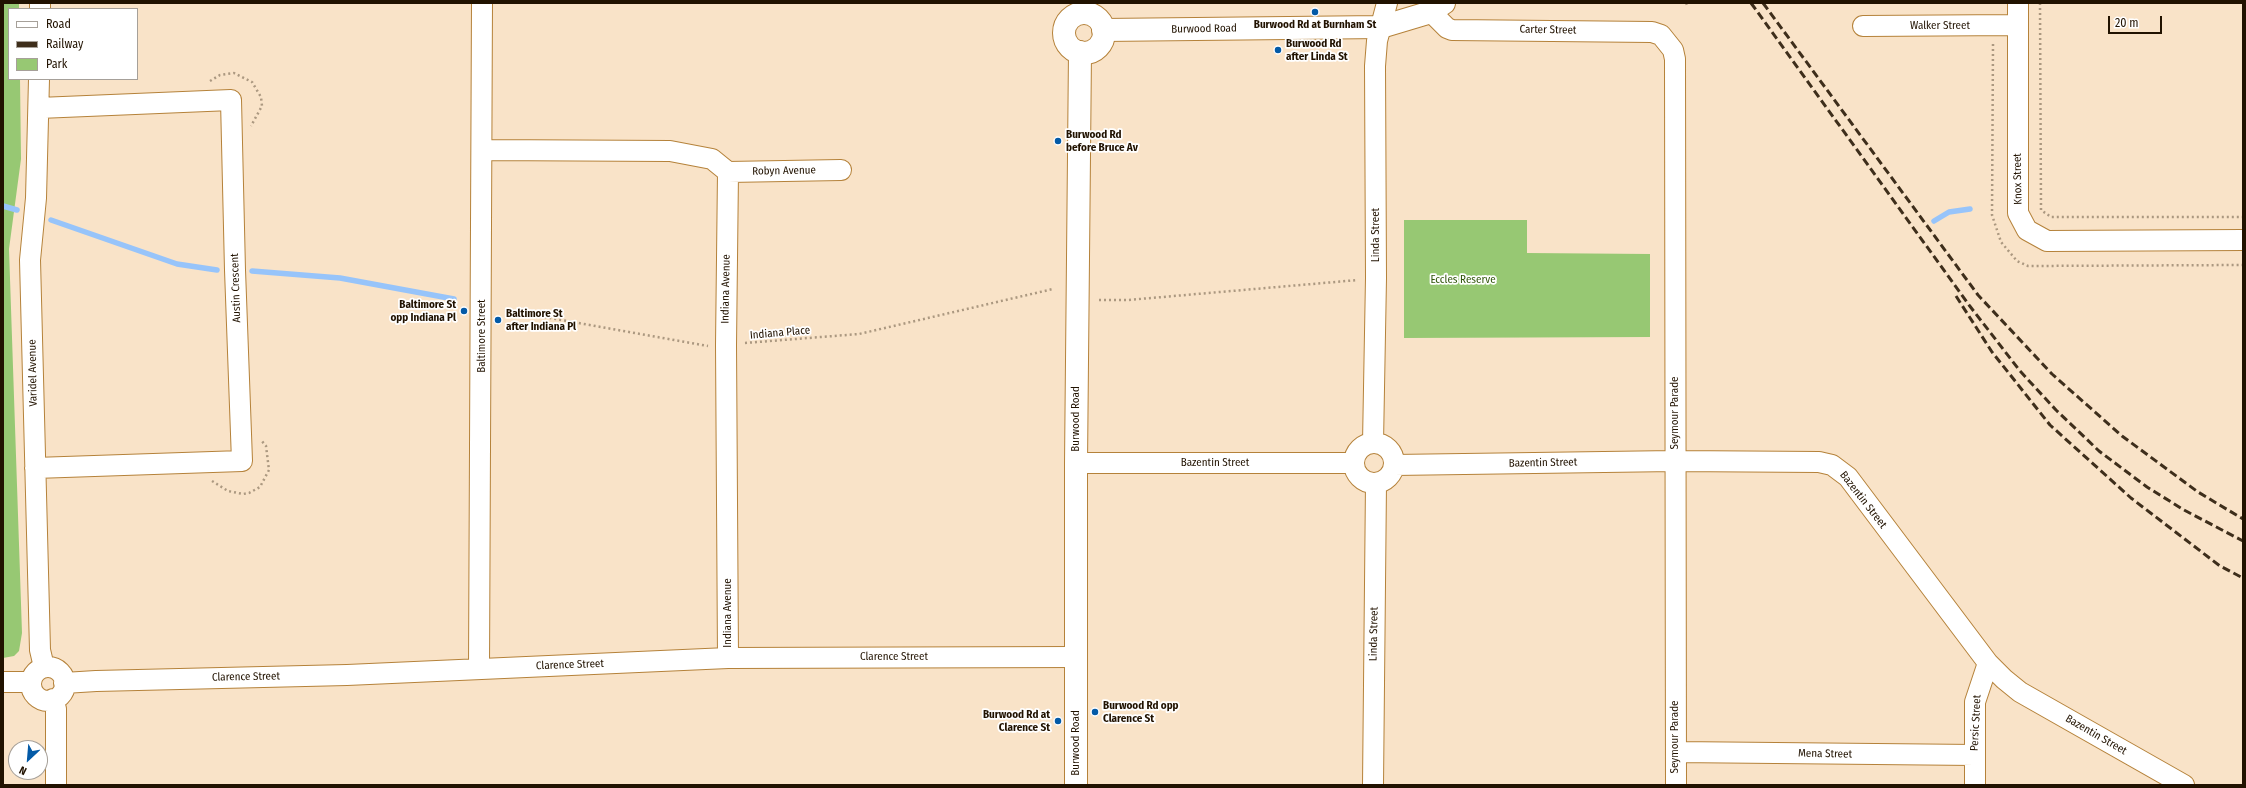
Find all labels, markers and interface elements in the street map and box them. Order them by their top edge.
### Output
marker: Burwood Rd at Burnham St [1310,7,1320,17]
legend [8,8,138,80]
scale bar [2110,8,2164,34]
text: 20 m [2115,16,2139,30]
text: Road [46,17,71,31]
place label: Burwood Rd at Burnham St [1254,18,1376,32]
street label: Walker Street [1910,19,1970,33]
street label: Burwood Road [1171,22,1237,36]
street label: Carter Street [1519,23,1577,37]
text: Railway [46,37,83,51]
place label: Burwood Rd after Linda St [1286,37,1348,63]
marker: Burwood Rd after Linda St [1273,45,1283,55]
text: Park [46,57,67,71]
place label: Burwood Rd before Bruce Av [1066,128,1138,154]
marker: Burwood Rd before Bruce Av [1053,136,1063,146]
street label: Knox Street [2011,153,2025,205]
street label: Robyn Avenue [752,164,816,178]
street label: Linda Street [1369,208,1383,262]
street label: Austin Crescent [228,253,244,323]
street label: Indiana Avenue [719,254,733,324]
park label: Eccles Reserve [1430,273,1496,287]
place label: Baltimore St opp Indiana Pl [390,298,456,324]
street label: Baltimore Street [475,299,489,373]
marker: Baltimore St opp Indiana Pl [459,306,469,316]
place label: Baltimore St after Indiana Pl [506,307,576,333]
marker: Baltimore St after Indiana Pl [493,315,503,325]
street label: Indiana Place [749,324,811,342]
street label: Varidel Avenue [26,339,40,407]
street label: Seymour Parade [1668,377,1682,449]
street label: Burwood Road [1069,386,1083,452]
street label: Bazentin Street [1181,456,1249,470]
street label: Bazentin Street [1509,456,1577,470]
street label: Bazentin Street [1837,469,1889,531]
street label: Indiana Avenue [721,578,735,648]
street label: Linda Street [1367,607,1381,661]
street label: Clarence Street [860,650,928,664]
street label: Clarence Street [536,657,604,673]
street label: Clarence Street [212,670,280,684]
street label: Persic Street [1968,695,1984,751]
place label: Burwood Rd opp Clarence St [1103,699,1179,725]
street label: Seymour Parade [1668,701,1682,773]
marker: Burwood Rd opp Clarence St [1090,707,1100,717]
place label: Burwood Rd at Clarence St [983,708,1050,734]
street label: Burwood Road [1069,710,1083,776]
street label: Bazentin Street [2063,712,2129,758]
marker: Burwood Rd at Clarence St [1053,716,1063,726]
north arrow [8,740,48,780]
street label: Mena Street [1798,747,1852,761]
text: N [17,763,29,778]

